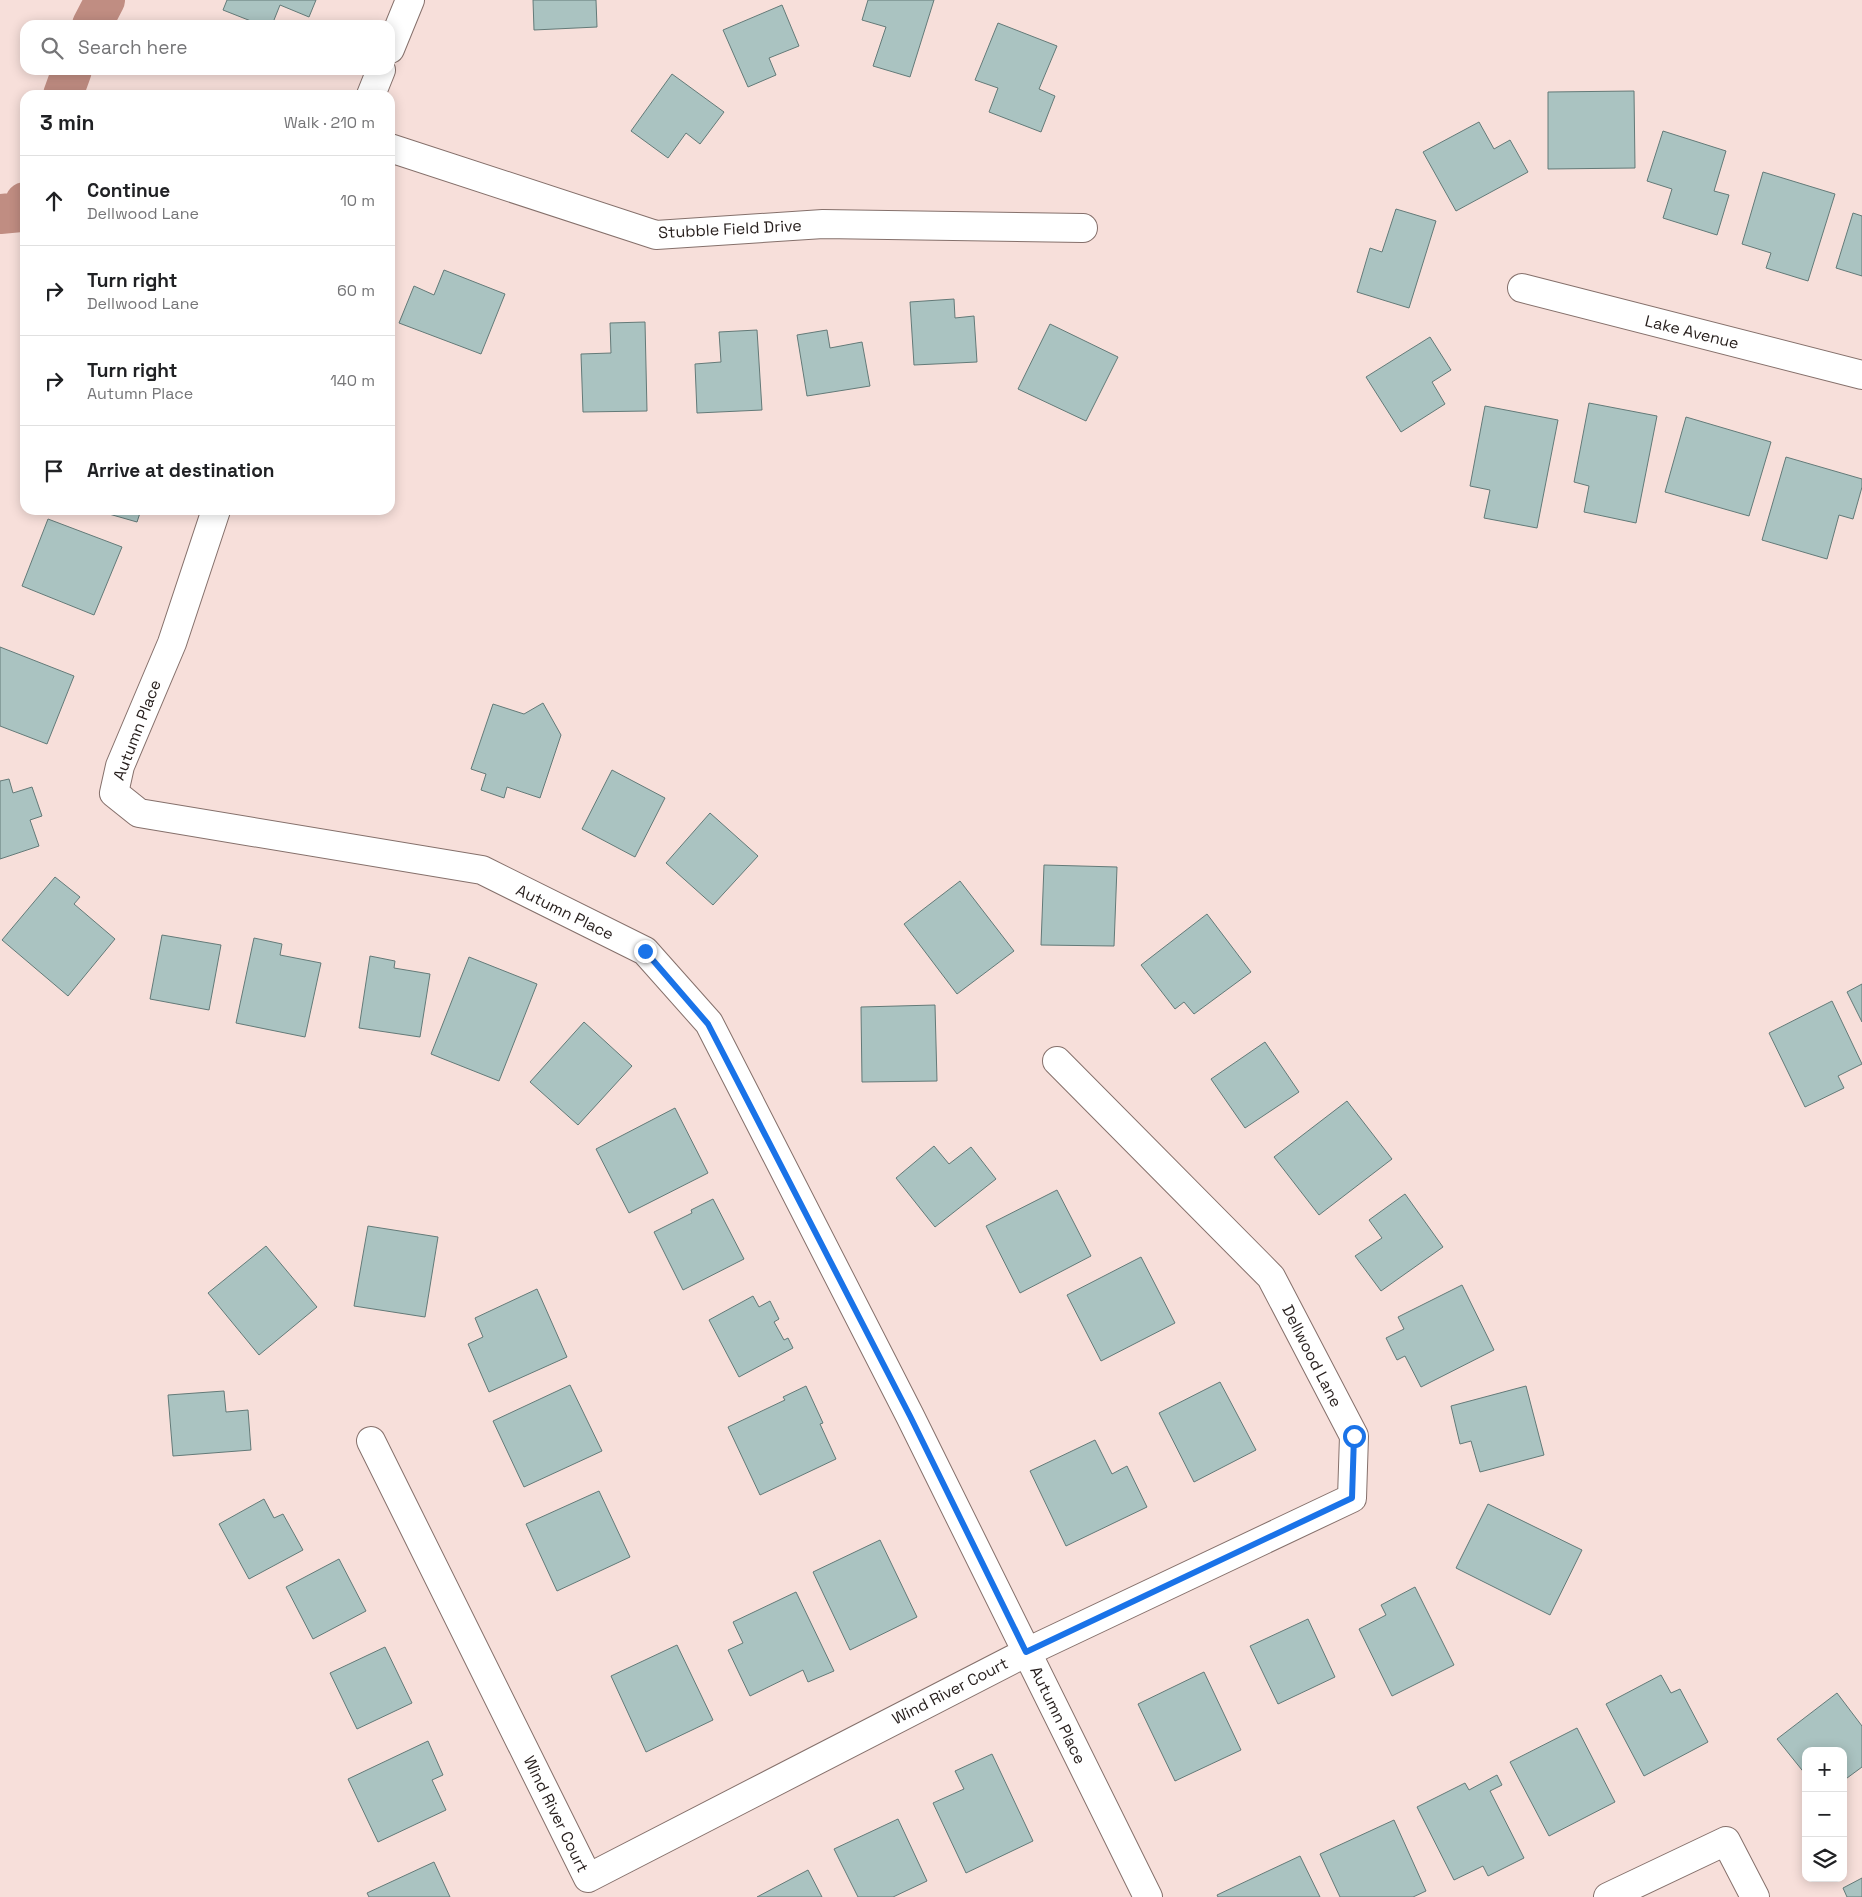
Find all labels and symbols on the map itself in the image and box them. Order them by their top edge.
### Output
street label: Stubble Field Drive [658,215,802,243]
street label: Lake Avenue [1643,310,1741,354]
street label: Autumn Place [108,677,166,783]
street label: Autumn Place [513,879,617,945]
route end [634,940,657,963]
street label: Dellwood Lane [1277,1301,1347,1411]
route start [1343,1425,1366,1448]
street label: Wind River Court [888,1653,1012,1729]
street label: Autumn Place [1025,1663,1091,1767]
street label: Wind River Court [519,1752,593,1876]

